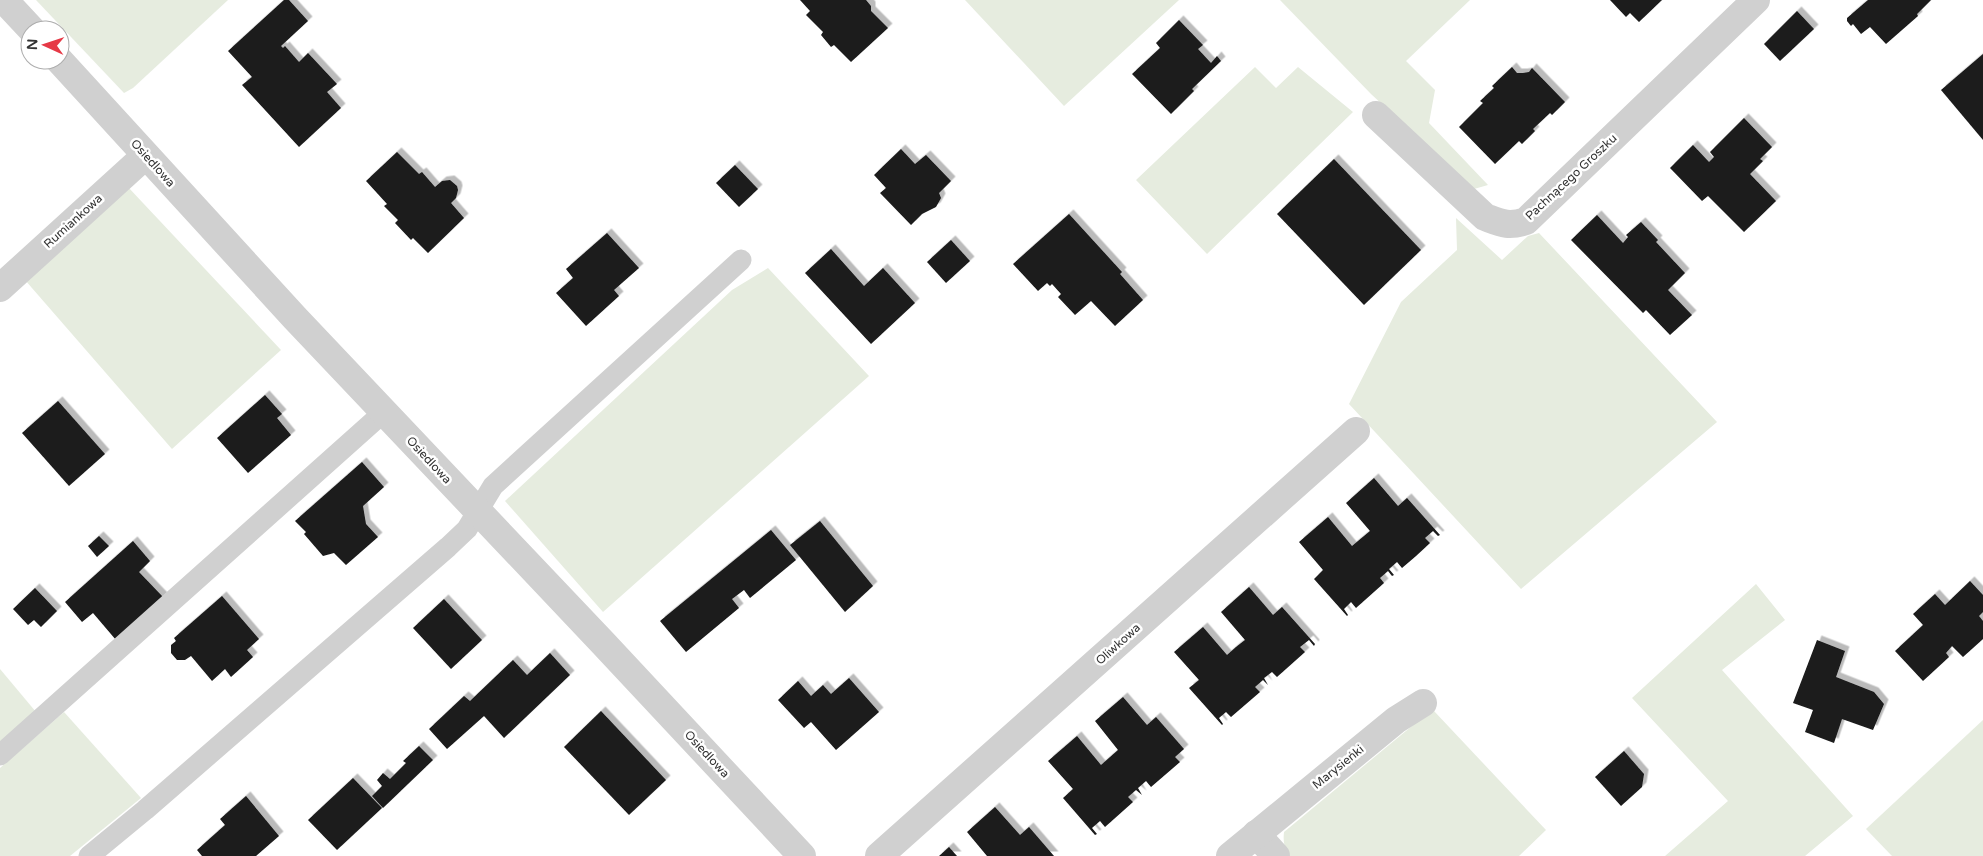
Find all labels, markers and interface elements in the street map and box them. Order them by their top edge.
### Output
north arrow [20,20,70,70]
text: N [24,38,41,50]
street label: Pachnącego Groszku [1522,131,1620,223]
street label: Osiedlowa [128,136,178,190]
street label: Rumiankowa [41,191,105,251]
street label: Osiedlowa [404,434,454,486]
street label: Oliwkowa [1093,620,1143,668]
street label: Osiedlowa [682,728,732,780]
street label: Marysieńki [1310,742,1366,792]

